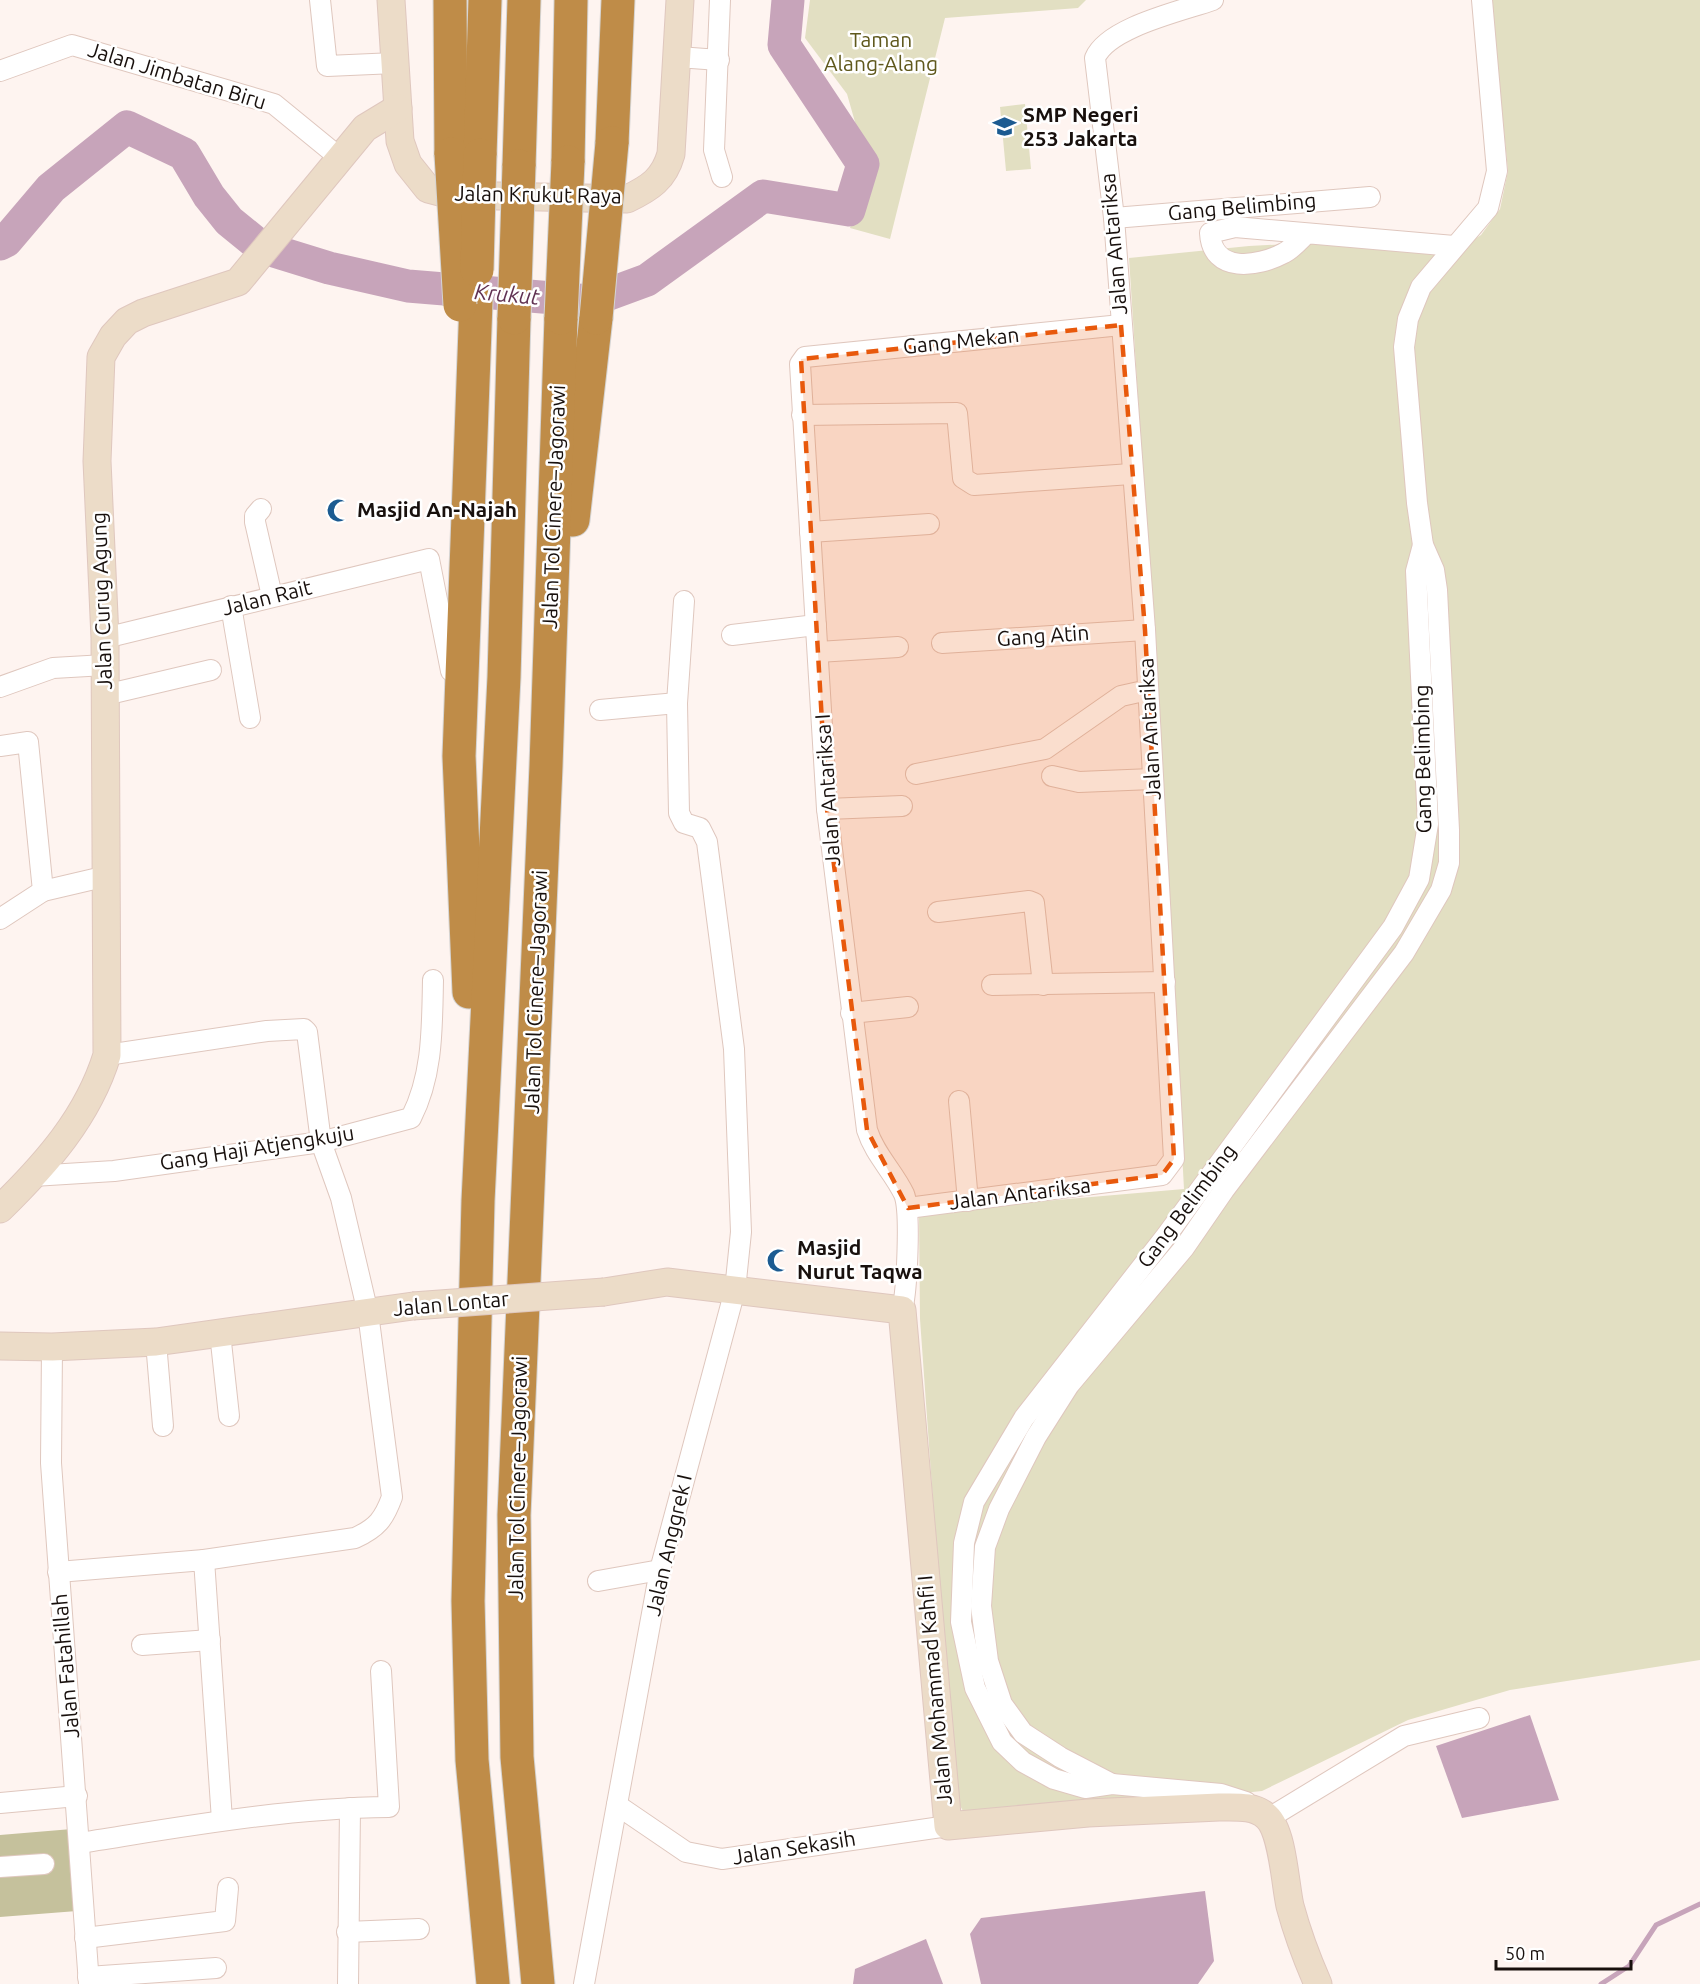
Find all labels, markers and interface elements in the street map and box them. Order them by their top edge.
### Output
park label: Taman Alang-Alang [824,27,938,75]
street label: Jalan Jimbatan Biru [85,37,269,114]
place label: SMP Negeri 253 Jakarta [1023,102,1139,150]
school or university icon: SMP Negeri 253 Jakarta [992,114,1018,140]
street label: Jalan Antariksa [1095,172,1131,316]
street label: Jalan Krukut Raya [454,181,622,207]
street label: Gang Belimbing [1167,188,1317,224]
water label: Krukut [473,278,541,309]
street label: Gang Mekan [902,322,1020,358]
street label: Jalan Tol Cinere–Jagorawi [537,384,569,629]
mosque icon: Masjid An-Najah [326,497,352,523]
place label: Masjid An-Najah [357,497,517,521]
street label: Jalan Curug Agung [86,512,116,690]
street label: Jalan Rait [219,574,314,620]
street label: Gang Atin [996,620,1090,650]
street label: Jalan Antariksa [1133,657,1165,801]
street label: Gang Belimbing [1409,684,1435,834]
street label: Jalan Antariksa I [810,713,844,867]
street label: Jalan Tol Cinere–Jagorawi [519,869,551,1114]
street label: Gang Haji Atjengkuju [158,1120,356,1174]
street label: Gang Belimbing [1132,1139,1241,1272]
street label: Jalan Antariksa [948,1172,1092,1214]
place label: Masjid Nurut Taqwa [797,1235,923,1283]
mosque icon: Masjid Nurut Taqwa [766,1247,792,1273]
street label: Jalan Lontar [392,1286,510,1320]
street label: Jalan Tol Cinere–Jagorawi [503,1356,531,1600]
street label: Jalan Anggrek I [640,1472,696,1618]
street label: Jalan Mohammad Kahfi I [912,1574,956,1806]
street label: Jalan Fatahillah [47,1593,83,1739]
street label: Jalan Sekasih [731,1825,857,1869]
scale bar [1496,1933,1631,1971]
text: 50 m [1505,1943,1545,1963]

